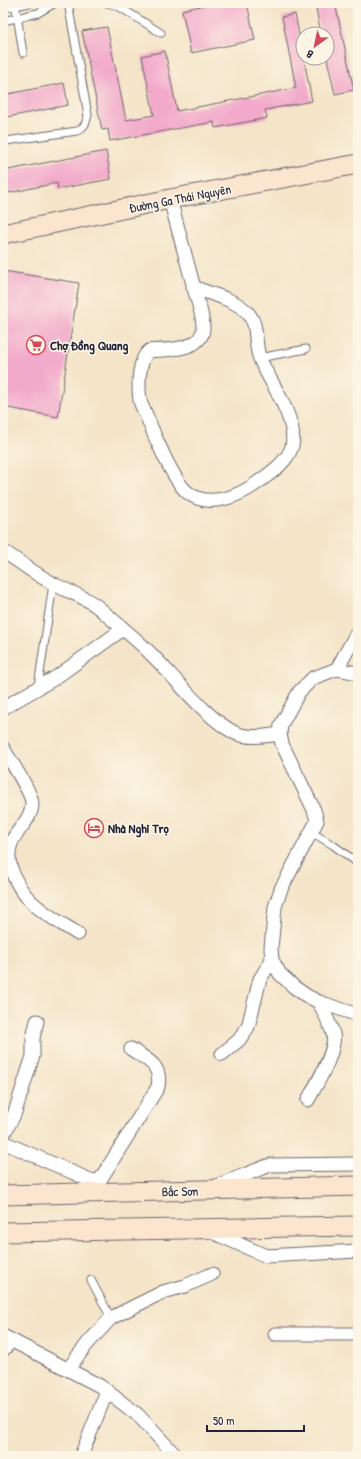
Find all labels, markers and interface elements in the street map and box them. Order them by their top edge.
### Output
north arrow [295,26,335,66]
text: B [303,47,316,62]
street label: Đường Ga Thái Nguyên [127,179,233,217]
supermarket icon: Chợ Đồng Quang [25,334,47,356]
place label: Chợ Đồng Quang [50,336,129,355]
hotel icon: Nhà Nghỉ Trọ [83,817,105,839]
place label: Nhà Nghỉ Trọ [108,819,170,838]
street label: Bắc Sơn [161,1182,199,1200]
scale bar [207,1407,304,1433]
text: 50 m [213,1412,234,1429]

